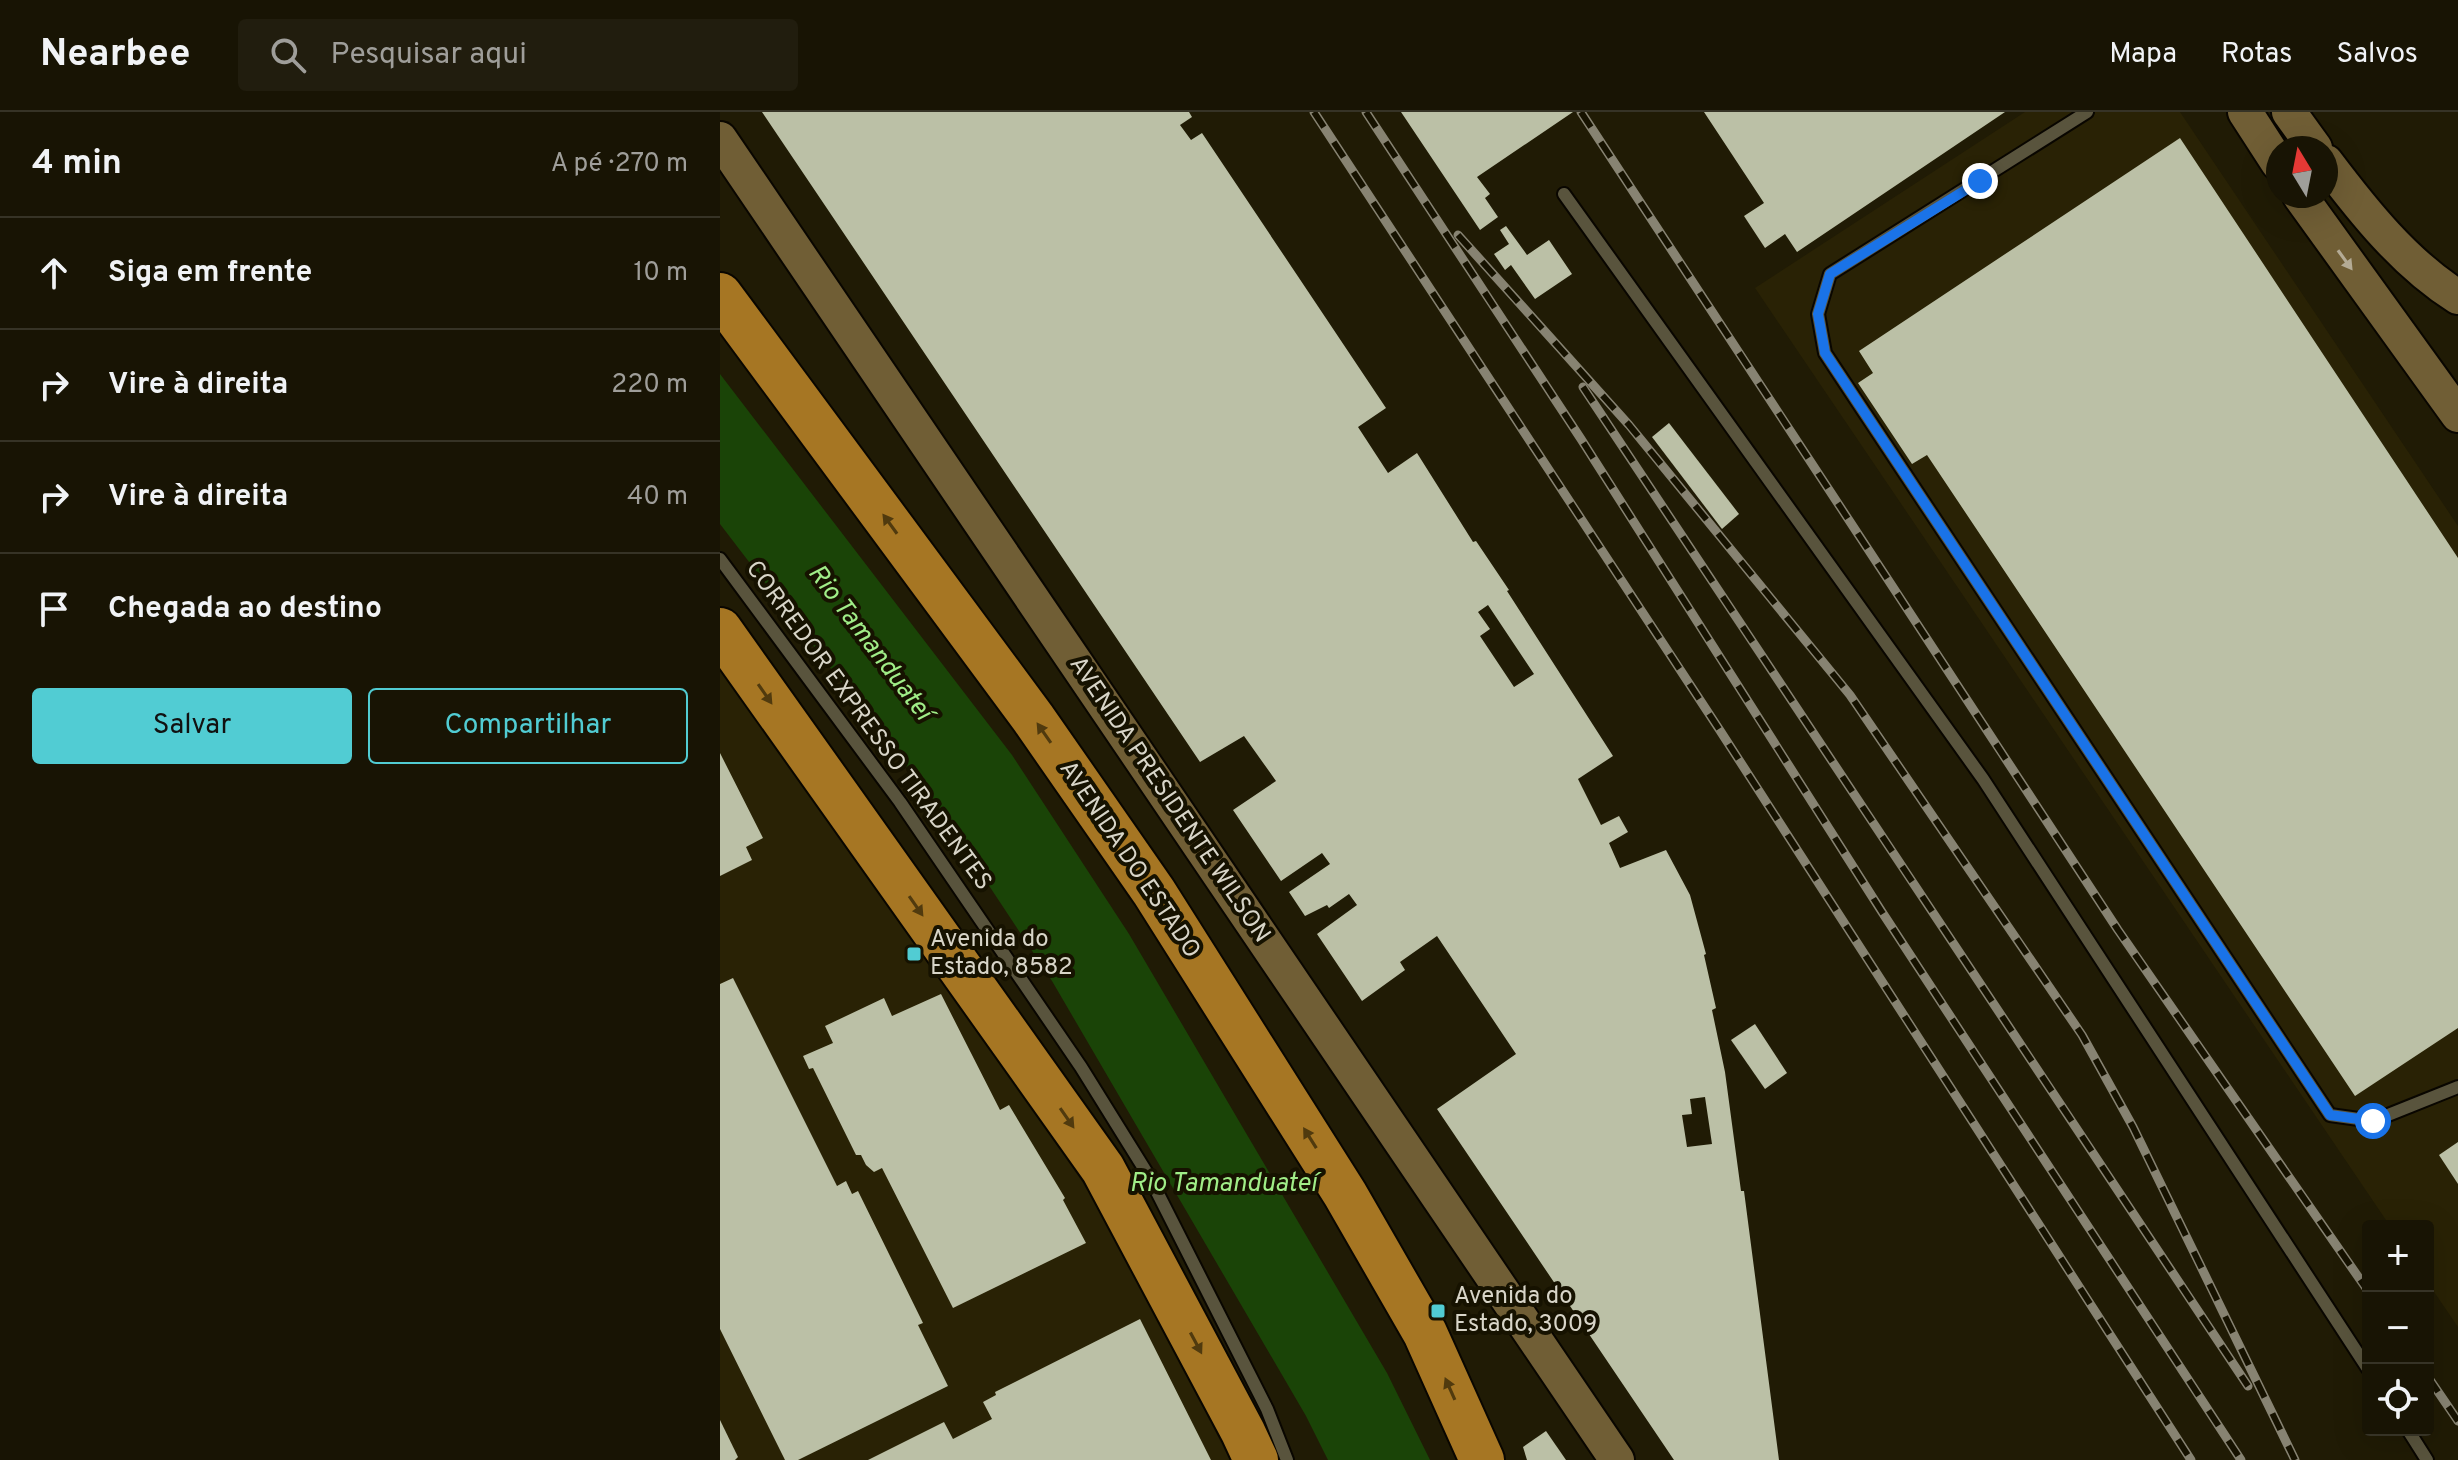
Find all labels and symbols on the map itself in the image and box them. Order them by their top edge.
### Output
north arrow [2266,136,2338,208]
route end [1962,163,1998,199]
one-way arrow [2336,249,2352,270]
one-way arrow [883,513,899,534]
street label: CORREDOR EXPRESSO TIRADENTES [738,555,998,897]
water label: Rio Tamanduateí [800,558,942,732]
street label: AVENIDA PRESIDENTE WILSON [1062,651,1276,949]
one-way arrow [757,683,772,704]
one-way arrow [1037,723,1052,744]
street label: AVENIDA DO ESTADO [1052,755,1206,965]
one-way arrow [908,895,923,916]
place label: Avenida do Estado, 8582 [930,925,1073,983]
marker: Avenida do Estado, 8582 [905,945,923,963]
route start [2355,1103,2391,1139]
one-way arrow [1059,1107,1074,1128]
one-way arrow [1303,1127,1317,1149]
water label: Rio Tamanduateí [1129,1168,1322,1201]
place label: Avenida do Estado, 3009 [1454,1282,1597,1340]
marker: Avenida do Estado, 3009 [1429,1302,1447,1320]
one-way arrow [1189,1331,1202,1354]
one-way arrow [1443,1377,1457,1401]

